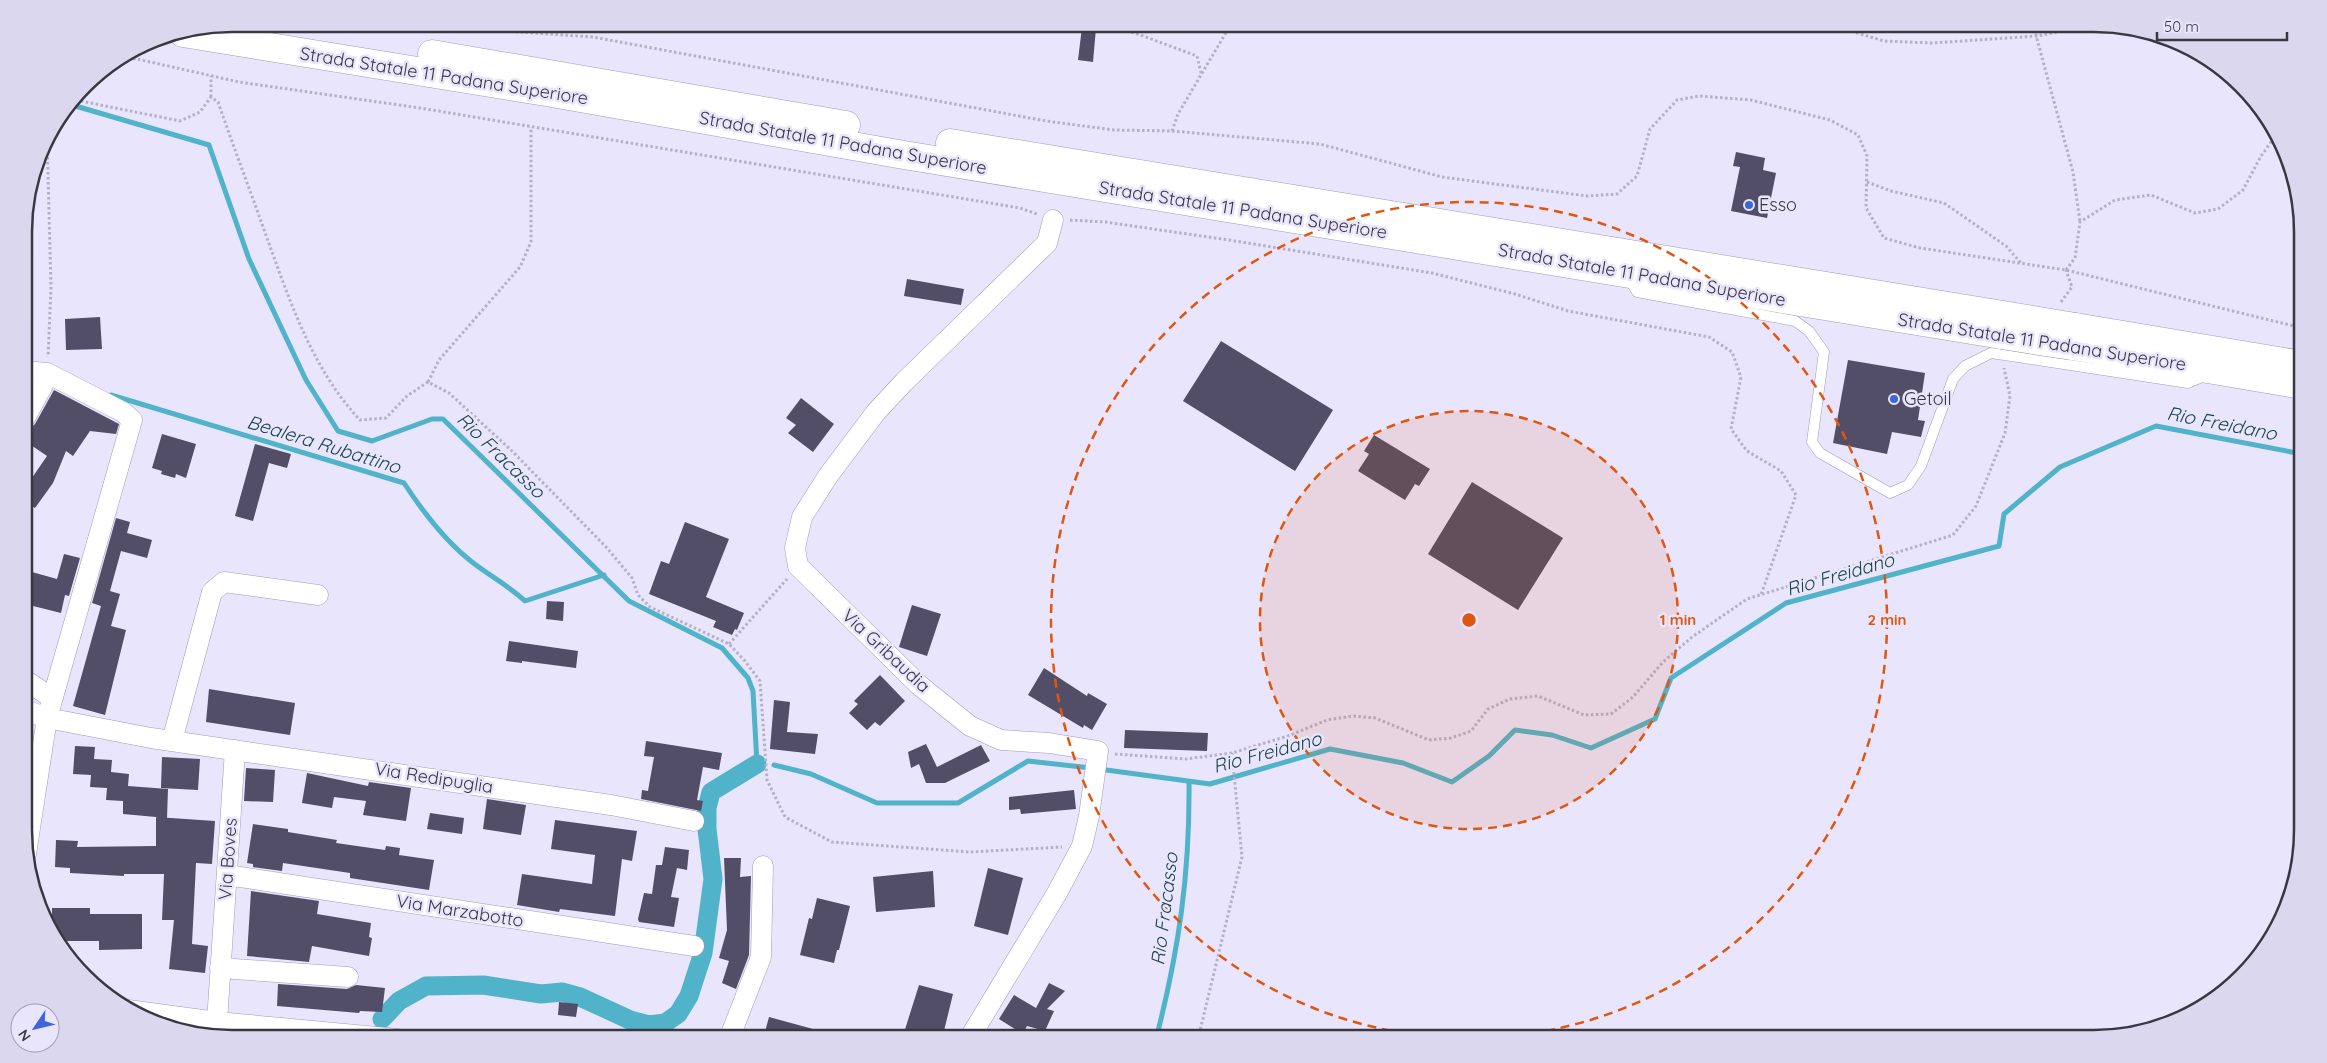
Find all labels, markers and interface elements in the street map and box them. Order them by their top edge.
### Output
scale bar [2157,10,2287,42]
text: 50 m [2164,17,2199,36]
street label: Strada Statale 11 Padana Superiore [298,41,590,110]
street label: Strada Statale 11 Padana Superiore [698,106,989,179]
street label: Strada Statale 11 Padana Superiore [1097,175,1389,244]
place label: Esso [1759,193,1797,216]
marker: Esso [1743,199,1755,211]
street label: Strada Statale 11 Padana Superiore [1497,238,1788,311]
street label: Strada Statale 11 Padana Superiore [1896,307,2188,376]
place label: Getoil [1904,387,1952,410]
marker: Getoil [1888,393,1900,405]
water label: Rio Freidano [2165,401,2280,446]
water label: Rio Fracasso [452,407,551,504]
water label: Bealera Rubattino [244,409,405,479]
water label: Rio Freidano [1783,547,1898,601]
street label: Via Gribaudia [837,604,935,697]
text: 1 min [1660,610,1696,629]
text: 2 min [1867,610,1907,629]
centre of rings [1460,611,1478,629]
water label: Rio Freidano [1210,726,1325,778]
street label: Via Redipuglia [373,757,495,798]
street label: Via Boves [213,817,242,901]
water label: Rio Fracasso [1145,850,1183,967]
street label: Via Marzabotto [395,889,525,932]
north arrow [10,1003,60,1053]
text: N [14,1026,35,1045]

